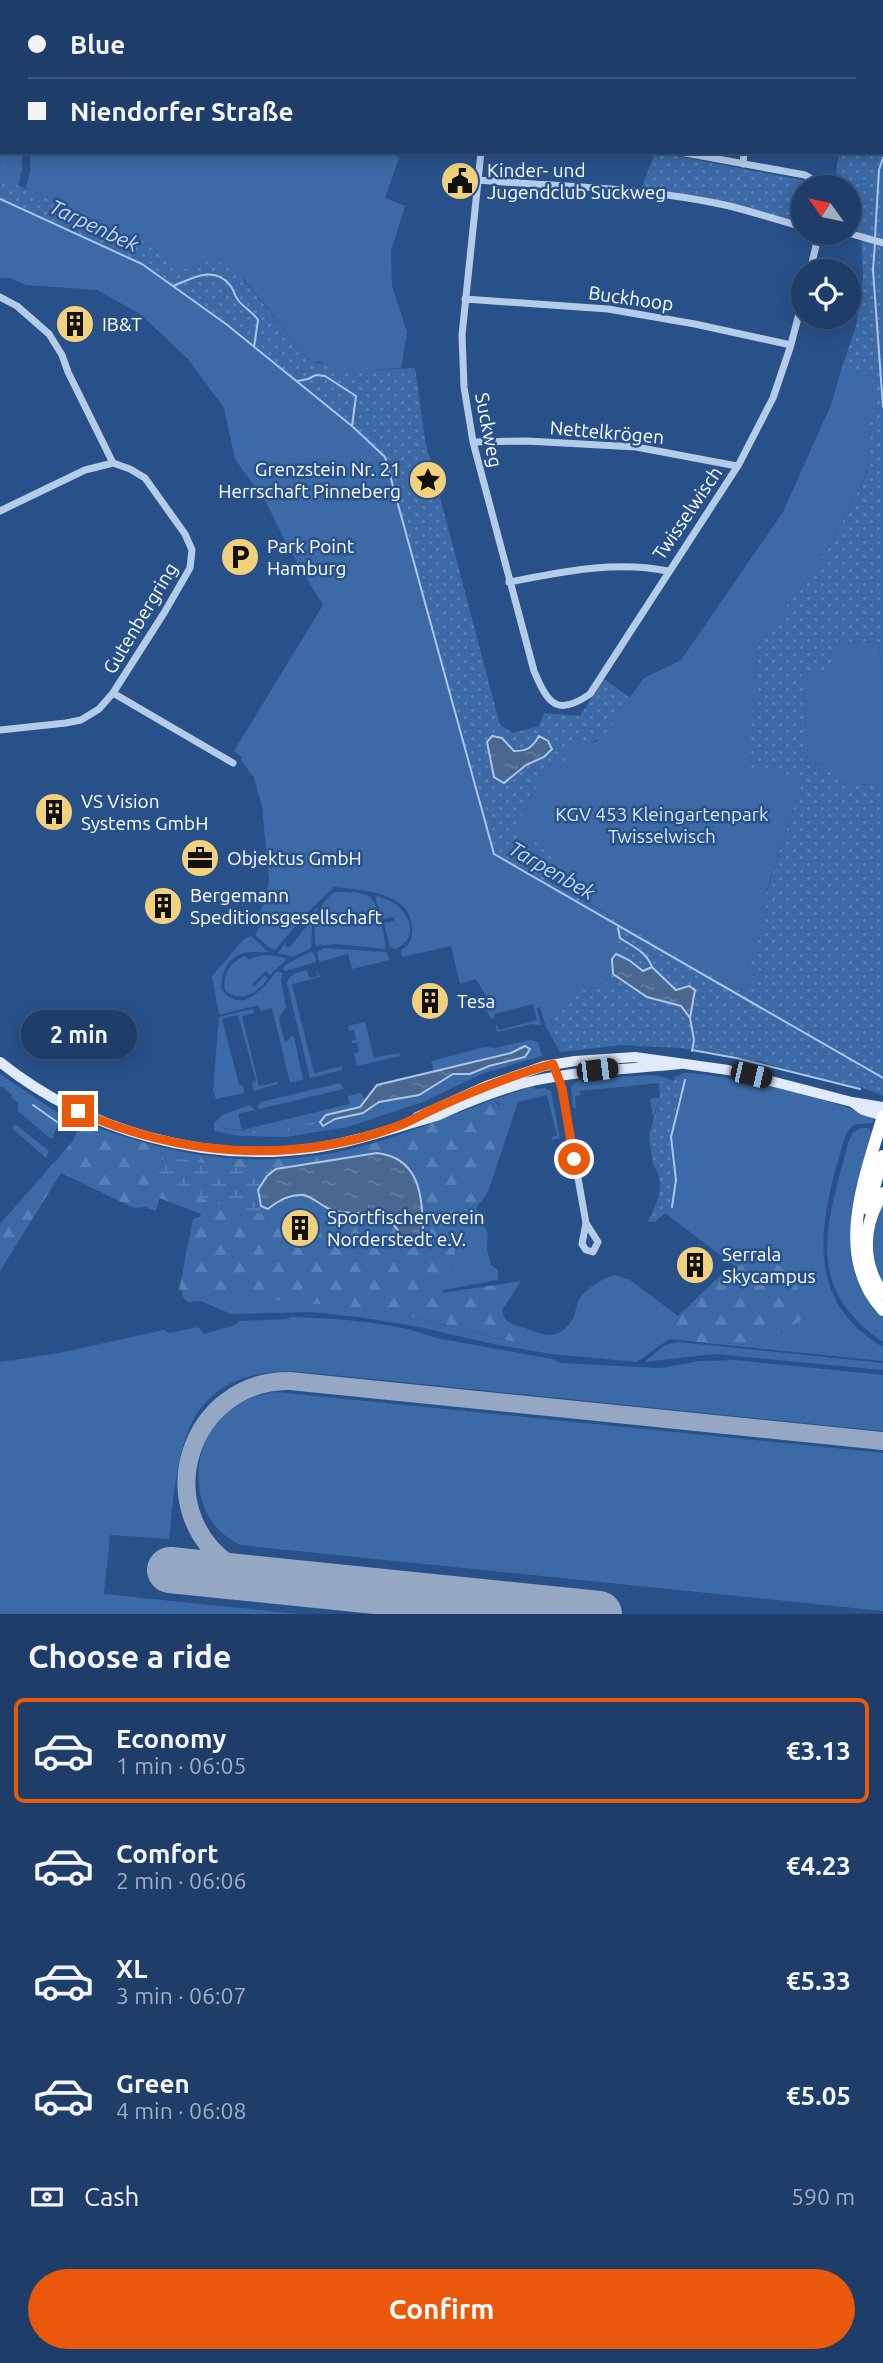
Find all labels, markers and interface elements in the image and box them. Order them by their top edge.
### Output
text: Blue [70,30,125,59]
text: Niendorfer Straße [70,97,293,126]
place label: Kinder- und Jugendclub Suckweg [487,159,666,203]
public building icon: Kinder- und Jugendclub Suckweg [439,160,481,202]
north arrow [791,175,861,245]
map controls [791,175,861,329]
water label: Tarpenbek [46,194,143,256]
button: locate [791,259,861,329]
street label: Buckhoop [587,281,675,315]
building icon: IB&T [54,303,96,345]
place label: IB&T [102,313,142,335]
street label: Suckweg [471,391,507,469]
street label: Nettelkrögen [549,416,665,448]
place label: Grenzstein Nr. 21 Herrschaft Pinneberg [218,458,401,502]
place icon: Grenzstein Nr. 21 Herrschaft Pinneberg [407,459,449,501]
street label: Twisselwisch [648,462,726,564]
place label: Park Point Hamburg [267,535,355,579]
parking icon: Park Point Hamburg [219,536,261,578]
street label: Gutenbergring [98,559,182,677]
place label: VS Vision Systems GmbH [81,790,208,834]
building icon: VS Vision Systems GmbH [33,791,75,833]
park label: KGV 453 Kleingartenpark Twisselwisch [555,803,769,847]
water label: Tarpenbek [505,836,600,905]
office icon: Objektus GmbH [179,837,221,879]
place label: Objektus GmbH [227,847,362,869]
place label: Bergemann Speditionsgesellschaft [190,884,383,928]
building icon: Bergemann Speditionsgesellschaft [142,885,184,927]
building icon: Tesa [409,980,451,1022]
place label: Tesa [457,990,495,1012]
callout: 2 min [20,1010,136,1058]
text: 2 min [50,1022,108,1047]
car [575,1057,620,1083]
car [729,1060,774,1090]
route end [62,1095,94,1127]
route start [558,1143,590,1175]
place label: Sportfischerverein Norderstedt e.V. [327,1206,485,1250]
building icon: Sportfischerverein Norderstedt e.V. [279,1207,321,1249]
place label: Serrala Skycampus [722,1243,816,1287]
building icon: Serrala Skycampus [674,1244,716,1286]
text: Choose a ride [28,1638,231,1674]
icon: car [32,1719,95,1782]
text: Economy [116,1724,226,1753]
text: €3.13 [786,1736,851,1765]
text: 1 min · 06:05 [116,1753,247,1778]
icon: car [32,1834,95,1897]
text: Comfort [116,1839,219,1868]
text: €4.23 [786,1851,851,1880]
text: 2 min · 06:06 [116,1868,247,1893]
icon: car [32,1949,95,2012]
text: XL [116,1954,147,1983]
text: €5.33 [786,1966,851,1995]
text: 3 min · 06:07 [116,1983,247,2008]
icon: car [32,2064,95,2127]
text: Green [116,2069,190,2098]
text: €5.05 [786,2081,851,2110]
text: 4 min · 06:08 [116,2098,247,2123]
icon: cash [28,2178,66,2216]
text: Cash [84,2182,139,2211]
text: 590 m [791,2184,855,2209]
button: Confirm [28,2269,855,2349]

